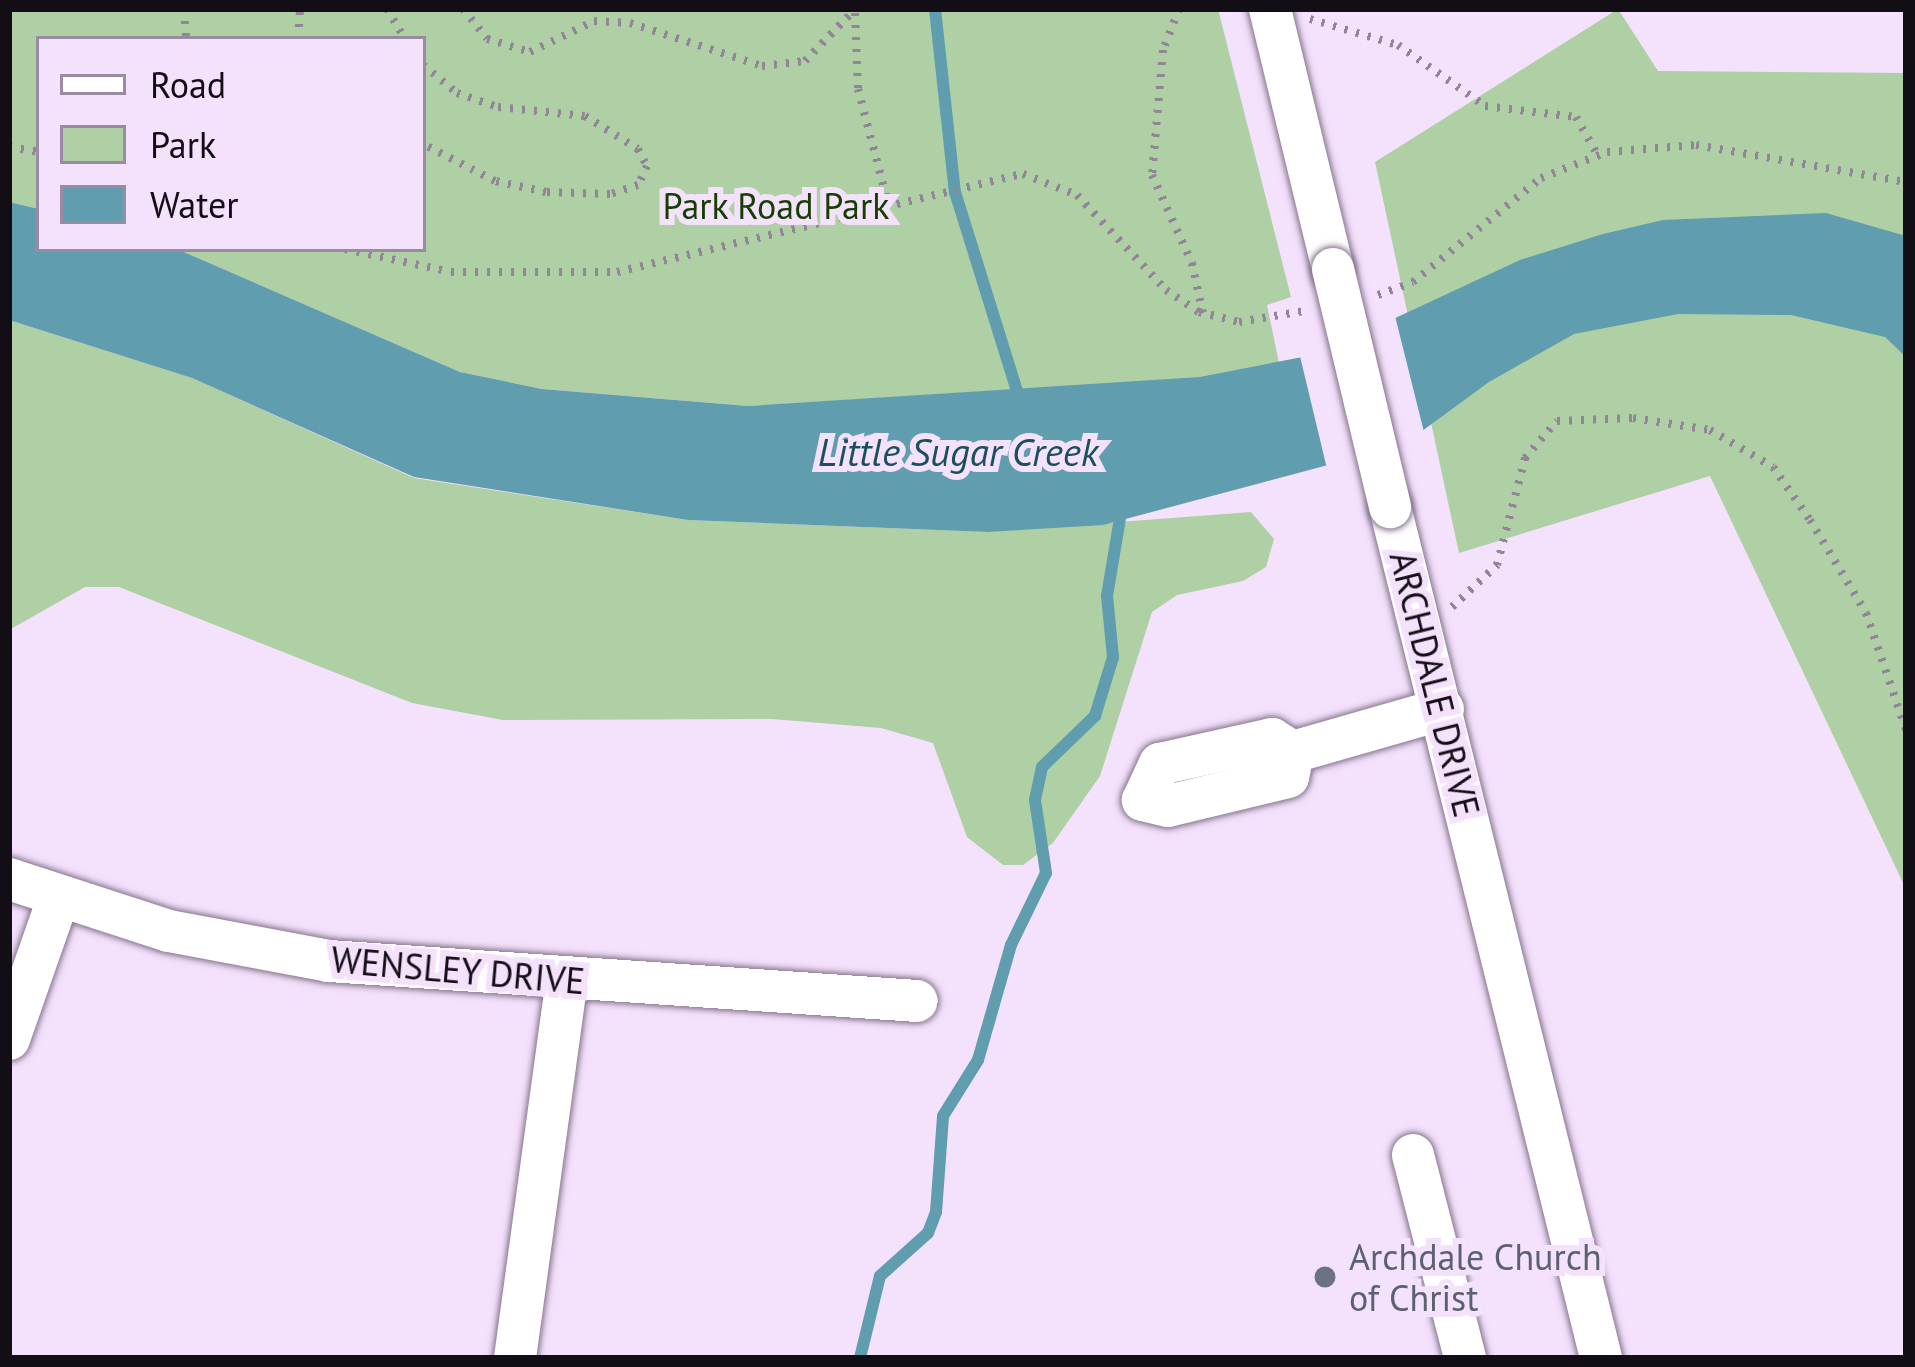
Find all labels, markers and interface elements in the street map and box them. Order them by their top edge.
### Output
legend [36,36,426,252]
text: Road [150,61,226,108]
text: Park [150,121,216,168]
text: Water [150,181,239,228]
park label: Park Road Park [662,184,890,228]
water label: Little Sugar Creek [818,429,1098,475]
street label: ARCHDALE DRIVE [1381,547,1489,821]
street label: WENSLEY DRIVE [329,937,587,1003]
place label: Archdale Church of Christ [1349,1234,1602,1319]
marker: Archdale Church of Christ [1312,1264,1338,1290]

